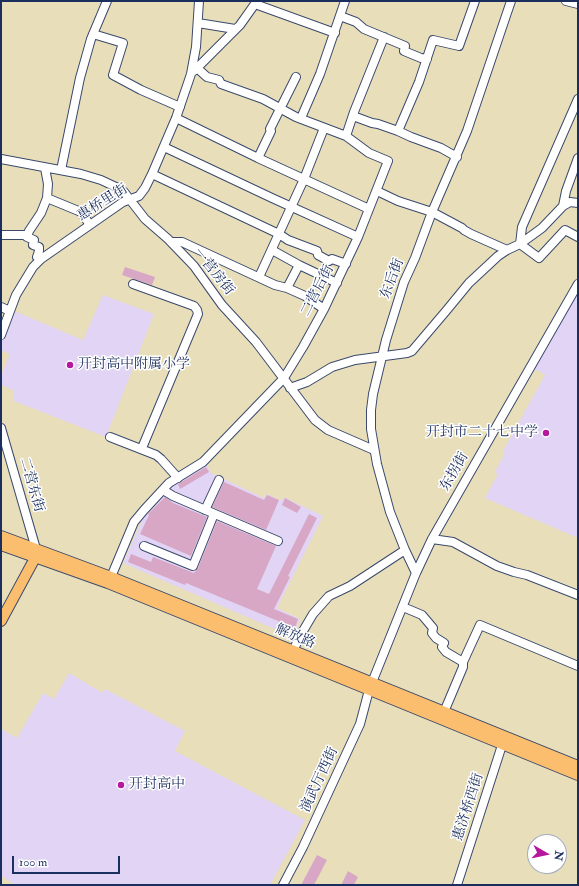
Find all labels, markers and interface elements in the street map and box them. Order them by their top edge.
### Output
street label: 惠桥里街 [75,181,131,225]
street label: 一营房街 [189,245,237,299]
street label: 东后街 [378,256,408,302]
street label: 二营后街 [298,262,338,320]
place label: 开封高中附属小学 [78,357,190,373]
marker: 开封高中附属小学 [65,360,75,370]
place label: 开封市二十七中学 [426,425,538,441]
marker: 开封市二十七中学 [541,428,551,438]
street label: 东拐街 [437,450,473,494]
street label: 二营东街 [15,456,47,514]
street label: 解放路 [272,621,318,653]
street label: 演武厅西街 [298,745,342,815]
street label: 惠济桥西街 [450,771,488,843]
place label: 开封高中 [129,777,185,793]
marker: 开封高中 [116,780,126,790]
north arrow [527,834,567,874]
scale bar [14,848,122,874]
text: N [551,850,566,862]
text: 100 m [19,855,47,870]

